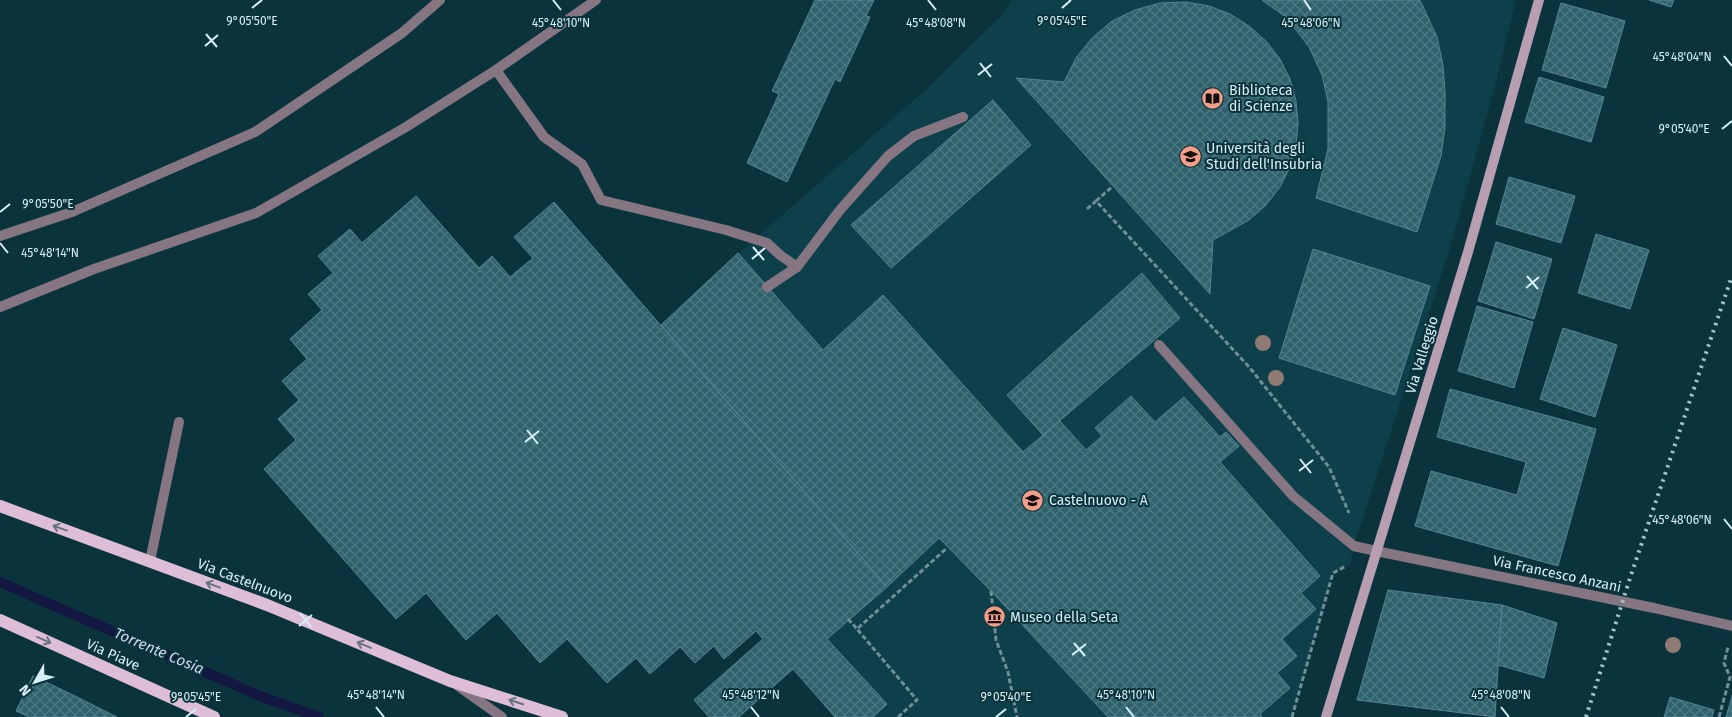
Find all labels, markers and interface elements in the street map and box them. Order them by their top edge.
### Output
text: 9°05'50"E [226,14,278,28]
text: 9°05'45"E [1037,14,1087,28]
text: 45°48'10"N [532,16,590,30]
text: 45°48'08"N [906,16,966,30]
text: 45°48'06"N [1281,16,1341,30]
text: 45°48'04"N [1652,50,1712,64]
place label: Biblioteca di Scienze [1229,82,1293,115]
library icon: Biblioteca di Scienze [1201,86,1225,110]
text: 9°05'40"E [1658,122,1710,136]
place label: Università degli Studi dell'Insubria [1206,140,1322,173]
school or university icon: Università degli Studi dell'Insubria [1178,144,1202,168]
text: 9°05'50"E [22,197,74,211]
text: 45°48'14"N [21,246,79,260]
street label: Via Valleggio [1402,314,1442,396]
school or university icon: Castelnuovo - A [1021,488,1045,512]
place label: Castelnuovo - A [1049,492,1148,509]
text: 45°48'06"N [1652,513,1712,527]
one-way arrow [53,523,68,532]
street label: Via Francesco Anzani [1491,552,1623,596]
street label: Via Castelnuovo [195,555,295,607]
one-way arrow [205,579,220,588]
museum icon: Museo della Seta [982,605,1006,629]
place label: Museo della Seta [1010,609,1118,626]
water label: Torrente Cosia [111,624,207,678]
one-way arrow [36,635,51,645]
street label: Via Piave [83,636,143,674]
one-way arrow [356,639,371,648]
north arrow [10,657,60,707]
text: N [16,681,35,699]
text: 45°48'14"N [347,688,405,702]
text: 45°48'12"N [722,688,780,702]
text: 45°48'10"N [1097,688,1155,702]
text: 45°48'08"N [1471,688,1531,702]
text: 9°05'45"E [171,690,221,704]
text: 9°05'40"E [980,690,1032,704]
one-way arrow [508,697,524,706]

